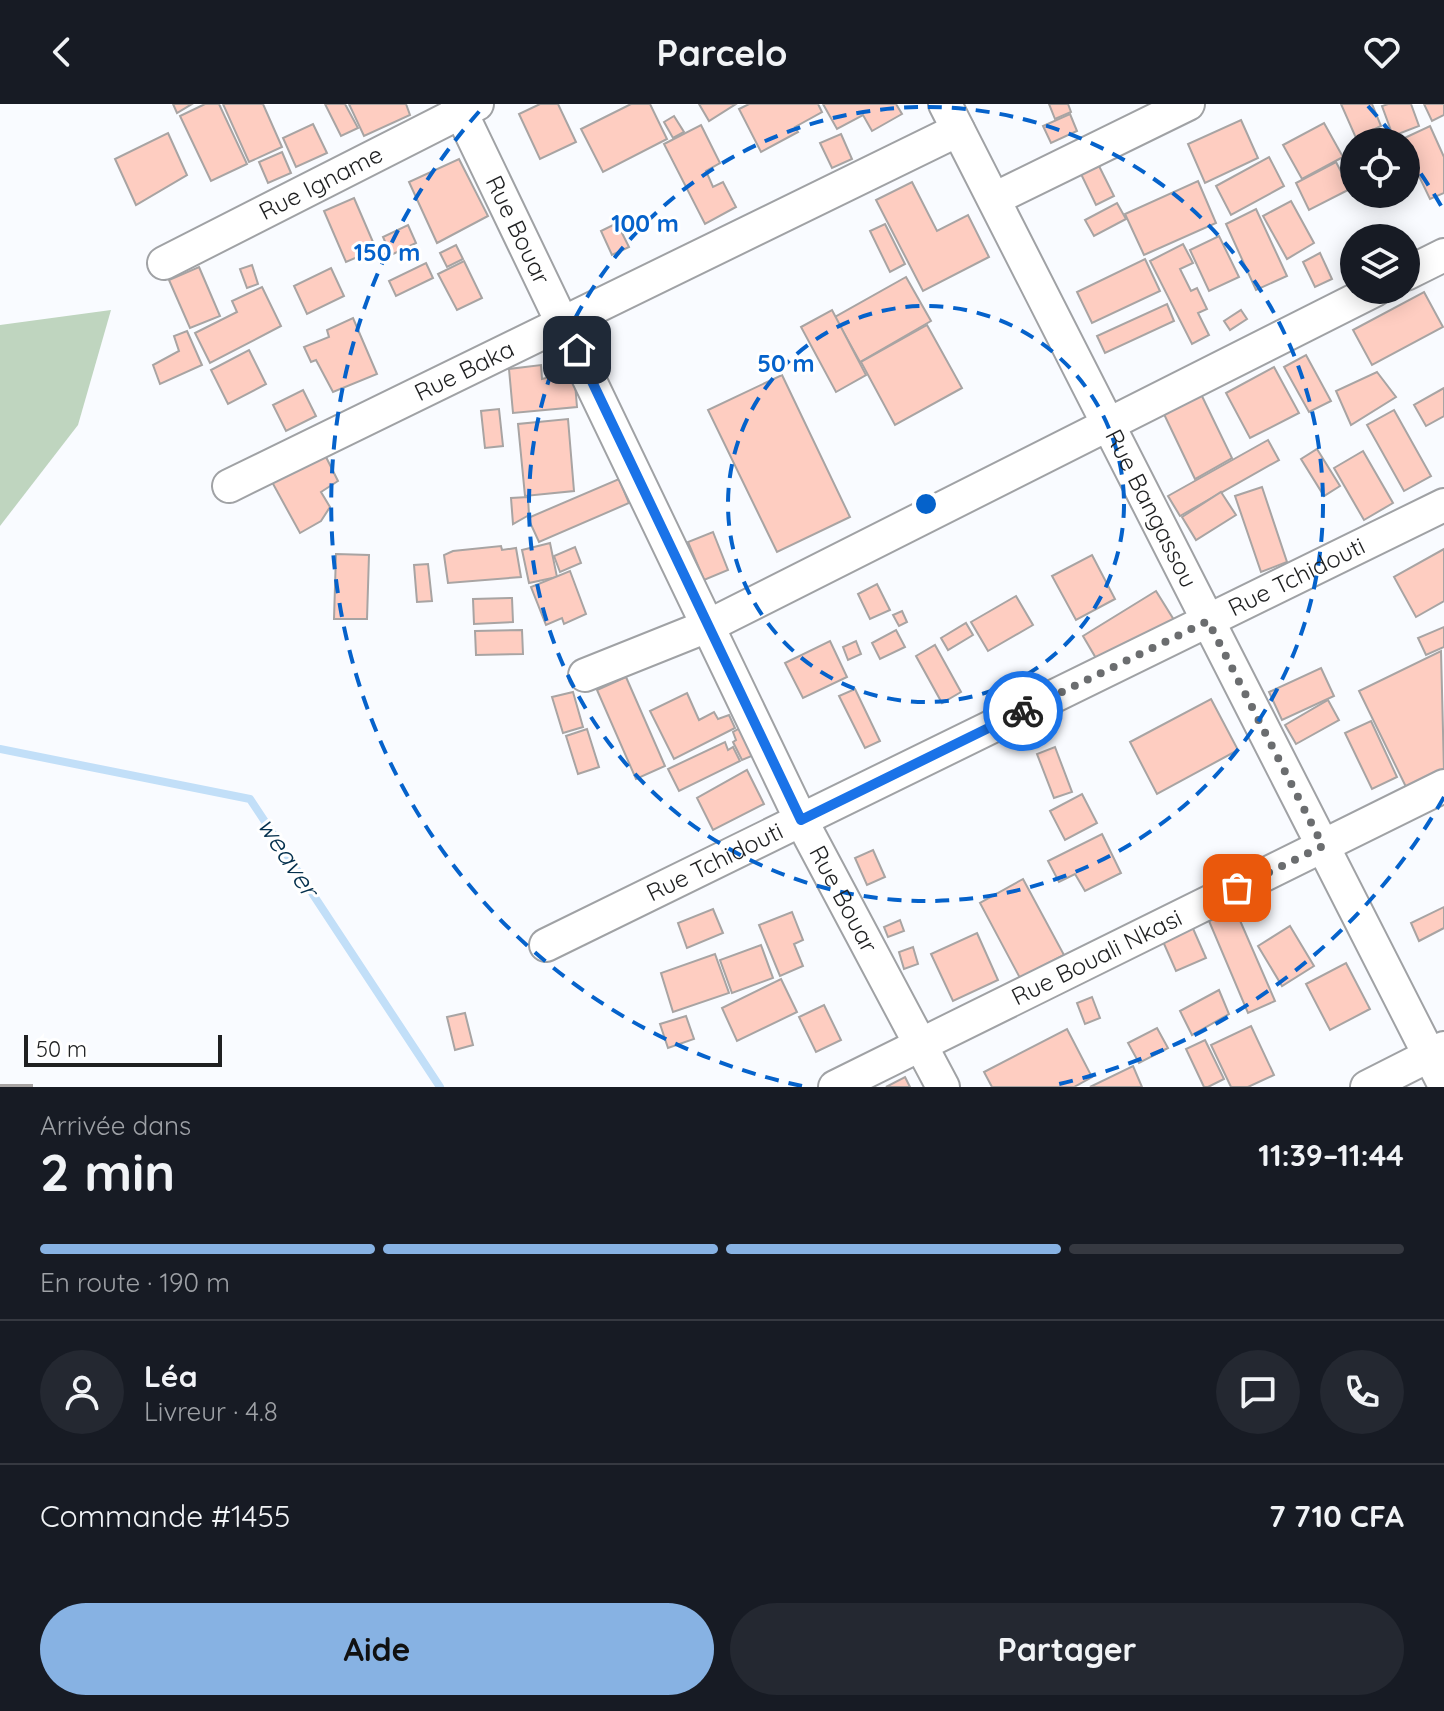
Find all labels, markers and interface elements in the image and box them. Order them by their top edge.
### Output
icon: back [40,30,84,74]
text: Parcelo [657,30,787,75]
icon: heart [1360,30,1404,74]
map controls [1340,128,1420,304]
button: locate [1340,128,1420,208]
street label: Rue Igname [254,139,387,226]
street label: Rue Bouar [480,170,557,289]
text: 100 m [611,208,679,238]
button: layers [1340,224,1420,304]
text: 150 m [354,237,420,267]
pin [543,316,611,384]
icon: home [555,328,599,372]
street label: Rue Baka [409,333,519,407]
text: 50 m [757,348,815,378]
street label: Rue Bangassou [1099,424,1205,592]
centre of rings [912,490,940,518]
street label: Rue Tchidouti [1223,530,1370,622]
courier [983,671,1063,751]
icon: bike [1001,689,1045,733]
water label: weaver [251,811,328,905]
street label: Rue Tchidouti [641,815,788,908]
street label: Rue Bouar [803,840,885,957]
pin [1203,854,1271,922]
icon: bag [1215,866,1259,910]
street label: Rue Bouali Nkasi [1006,902,1187,1011]
scale bar [24,1031,222,1067]
text: 50 m [36,1035,87,1063]
text: Arrivée dans [40,1109,191,1142]
text: 11:39–11:44 [1258,1136,1404,1174]
text: 2 min [40,1139,175,1204]
text: En route · 190 m [40,1266,230,1299]
button: person [40,1350,124,1434]
button: chat [1216,1350,1300,1434]
button: phone [1320,1350,1404,1434]
text: Léa [144,1357,198,1395]
text: Livreur · 4.8 [144,1395,278,1428]
text: Commande #1455 [40,1497,290,1535]
text: 7 710 CFA [1269,1497,1404,1535]
button: Aide [40,1603,714,1695]
button: Partager [730,1603,1404,1695]

